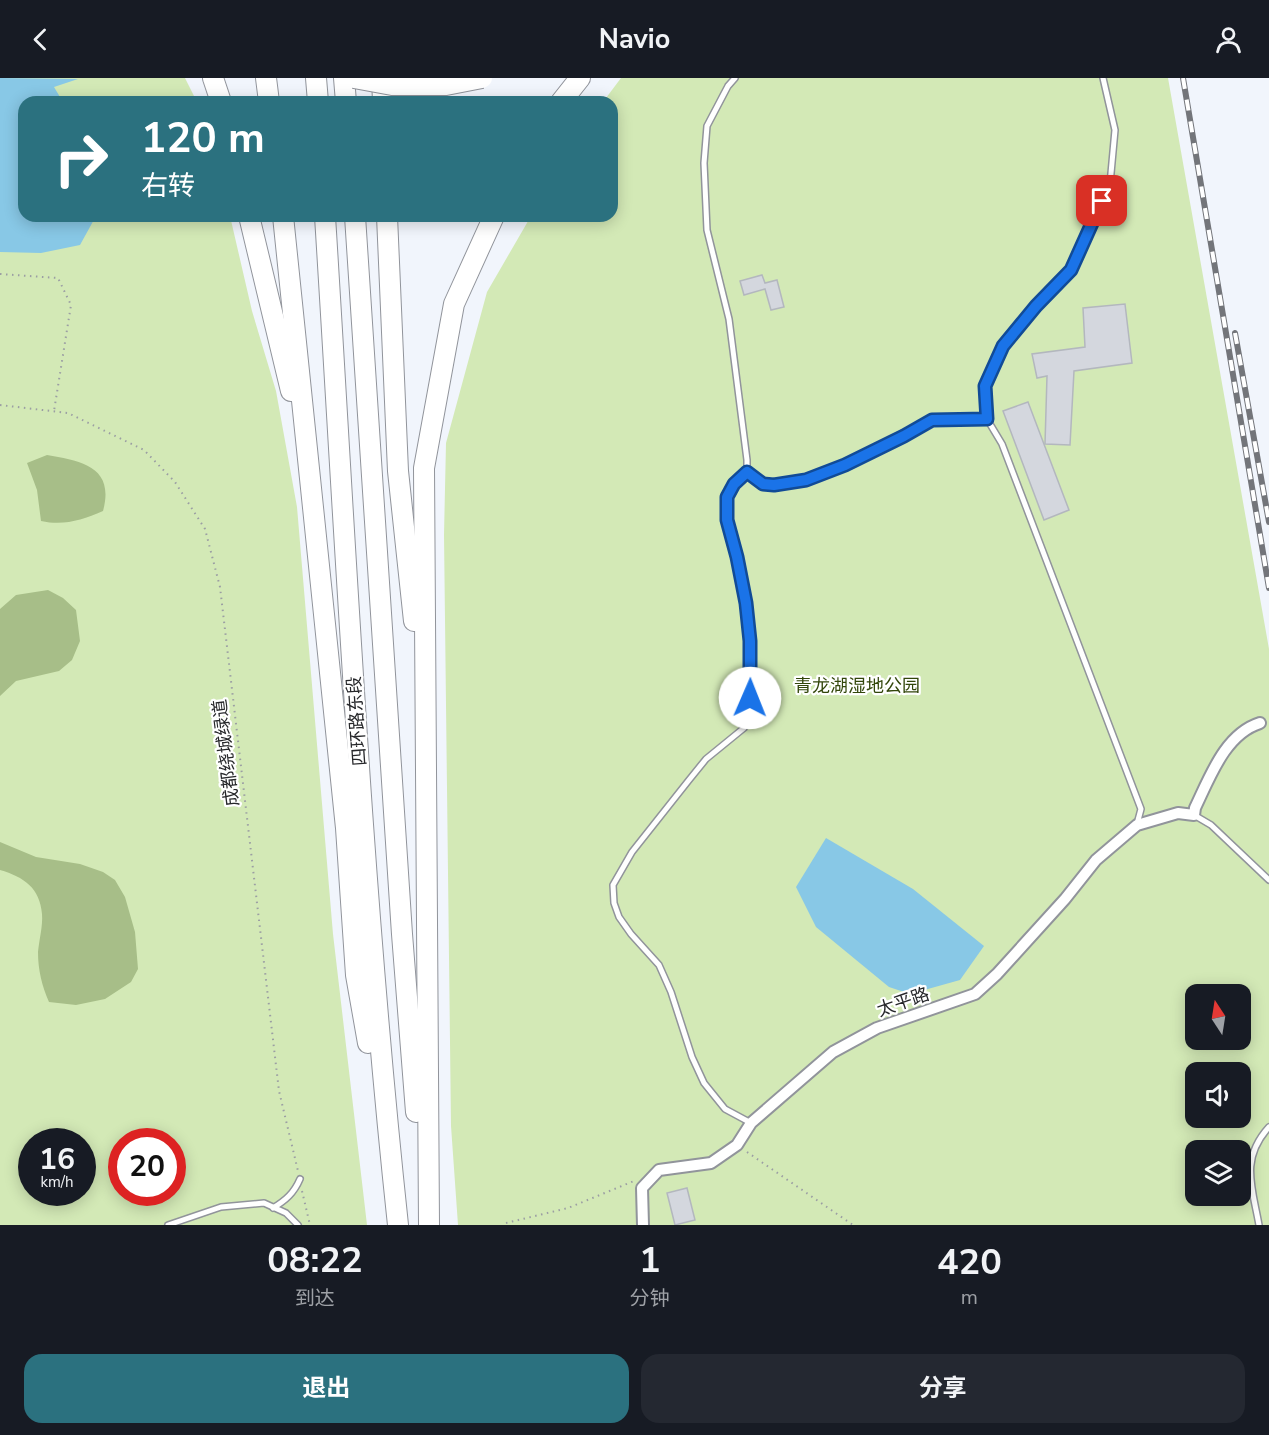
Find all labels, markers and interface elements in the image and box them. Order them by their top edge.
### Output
text: Navio [599,21,670,58]
icon: back [24,23,57,56]
icon: person [1212,23,1245,56]
text: 120 m [141,110,265,167]
icon: right [42,120,120,198]
text: 右转 [141,168,195,205]
pin [1076,175,1127,226]
icon: arrive [1085,184,1118,217]
position arrow [718,666,782,730]
park label: 青龙湖湿地公园 [794,674,920,698]
street label: 四环路东段 [342,675,372,767]
street label: 成都绕城绿道 [208,698,244,808]
street label: 太平路 [874,982,932,1022]
north arrow [1185,984,1251,1050]
map controls [1185,984,1251,1206]
button: sound [1185,1062,1251,1128]
speed limit sign: 20 [108,1128,186,1206]
text: 16 [39,1139,75,1180]
button: layers [1185,1140,1251,1206]
text: km/h [40,1172,74,1192]
text: 08:22 [267,1236,363,1285]
text: 1 [639,1236,661,1285]
text: 420 [937,1238,1002,1287]
text: m [961,1284,978,1311]
text: 到达 [295,1285,335,1312]
text: 分钟 [630,1285,670,1312]
button: 退出 [24,1354,629,1423]
button: 分享 [641,1354,1245,1423]

